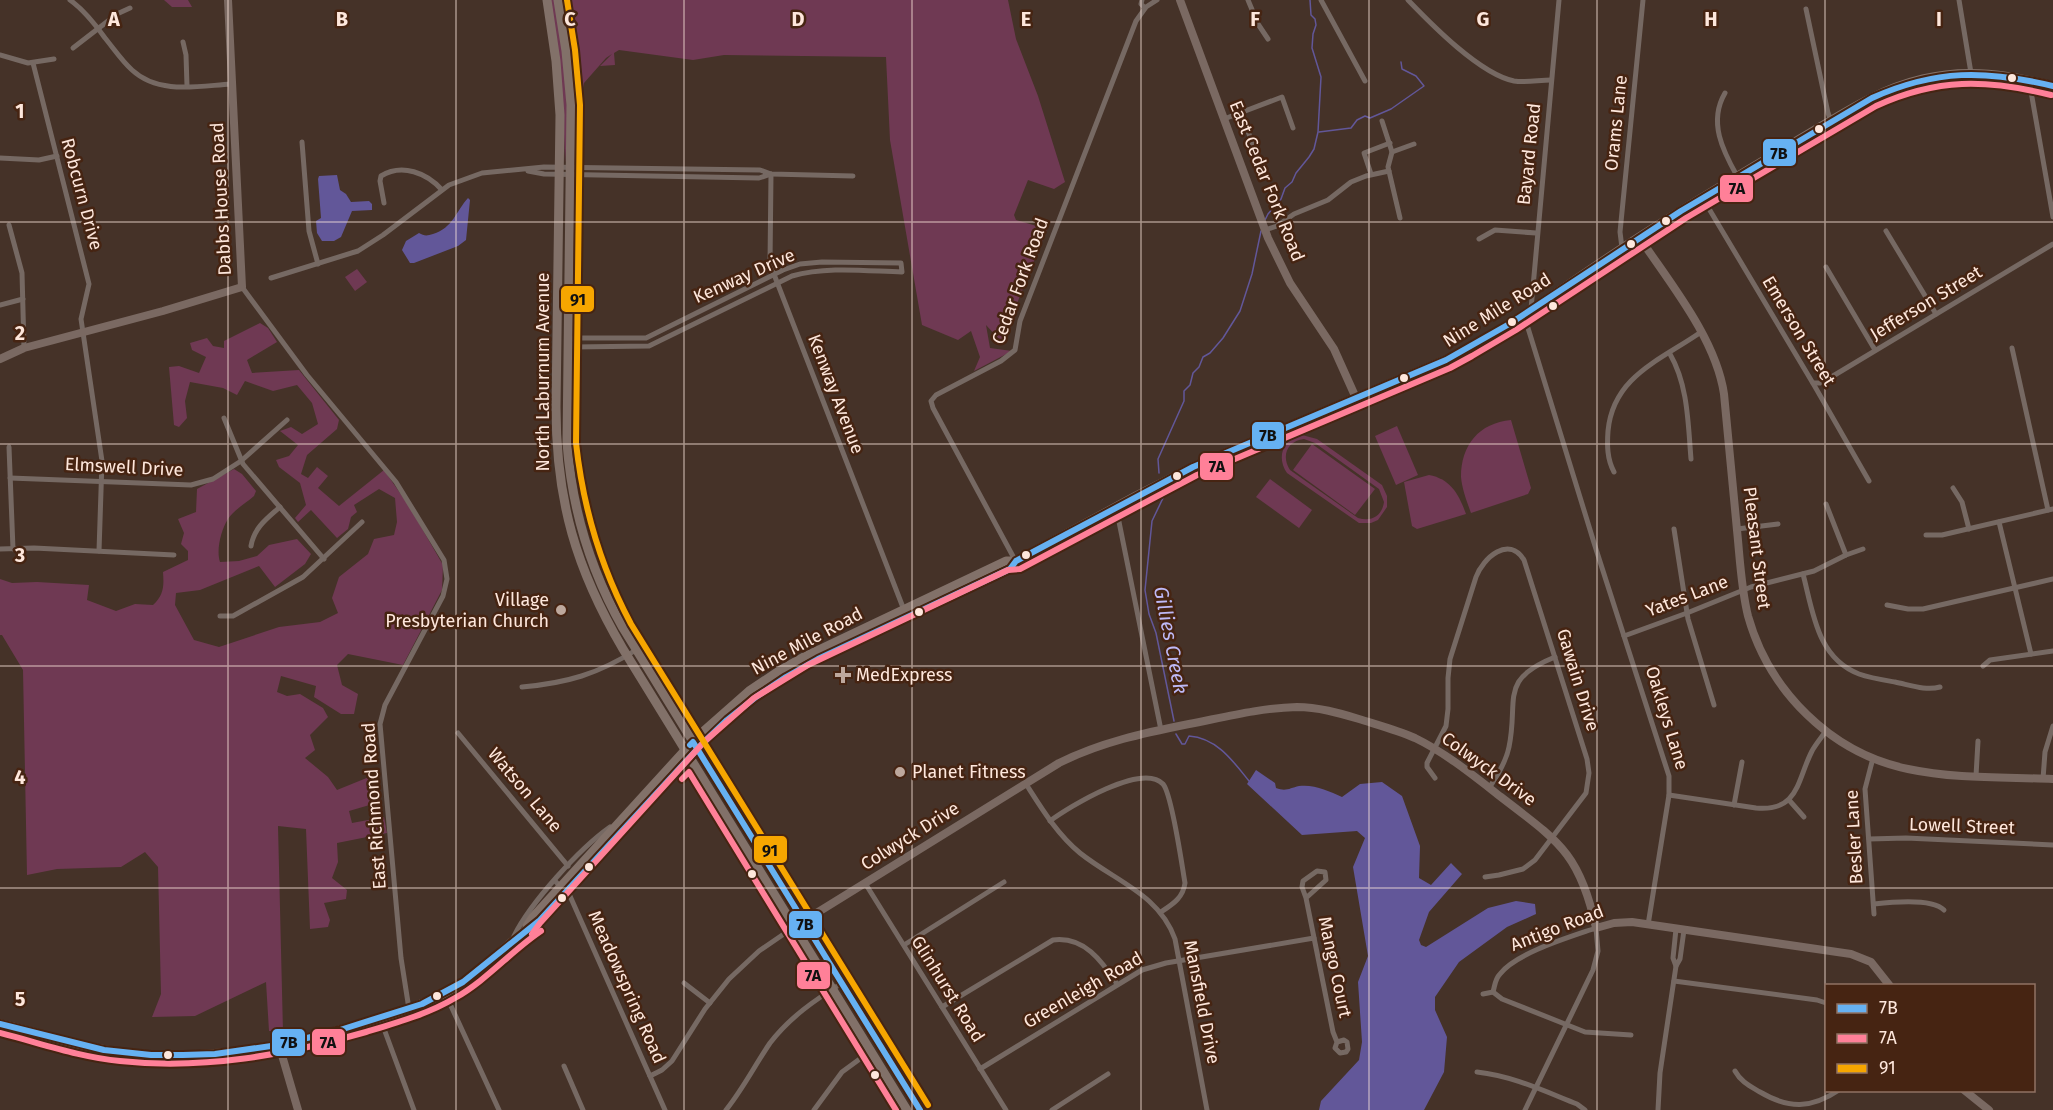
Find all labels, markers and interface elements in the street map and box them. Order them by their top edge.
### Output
text: A [107,7,121,31]
text: B [336,7,348,31]
text: C [564,7,576,31]
text: D [791,7,805,31]
text: E [1021,7,1031,31]
text: F [1250,7,1260,31]
text: G [1477,7,1489,31]
text: H [1704,7,1718,31]
text: I [1936,7,1942,31]
unlabelled marker [2006,72,2018,84]
street label: Orams Lane [1600,74,1632,172]
street label: East Cedar Fork Road [1225,97,1309,265]
text: 1 [15,99,25,123]
street label: Bayard Road [1513,102,1545,206]
street label: Dabbs House Road [206,122,236,276]
unlabelled marker [1813,123,1825,135]
street label: Robcurn Drive [56,136,108,252]
line badge: 7B [1762,138,1797,167]
text: 7B [1770,144,1788,163]
line badge: 7A [1719,174,1754,203]
text: 7A [1729,179,1746,198]
street label: Cedar Fork Road [987,215,1053,347]
unlabelled marker [1660,215,1672,227]
unlabelled marker [1625,238,1637,250]
street label: Kenway Drive [690,244,798,308]
street label: Jefferson Street [1866,261,1986,345]
street label: Nine Mile Road [1439,268,1555,352]
street label: North Laburnum Avenue [532,272,554,472]
street label: Emerson Street [1758,272,1841,390]
line badge: 91 [560,285,595,313]
text: 91 [570,290,586,309]
unlabelled marker [1547,300,1559,312]
unlabelled marker [1506,316,1518,328]
text: 2 [15,321,25,345]
street label: Kenway Avenue [803,331,869,457]
unlabelled marker [1398,372,1410,384]
line badge: 7B [1251,421,1285,450]
text: 7B [1259,426,1277,445]
line badge: 7A [1199,452,1234,481]
street label: Elmswell Drive [64,453,184,481]
text: 7A [1209,457,1226,476]
unlabelled marker [1171,470,1183,482]
street label: Pleasant Street [1739,485,1775,611]
text: 3 [14,543,25,567]
unlabelled marker [1020,549,1032,561]
street label: Yates Lane [1643,570,1731,622]
water label: Gillies Creek [1149,584,1193,696]
place label: Village Presbyterian Church [385,589,549,632]
street label: Nine Mile Road [748,602,866,680]
marker: Village Presbyterian Church [554,603,568,617]
unlabelled marker [913,606,925,618]
street label: Gawain Drive [1552,626,1604,734]
place label: MedExpress [856,664,952,686]
street label: Oakleys Lane [1641,664,1693,772]
marker: MedExpress [834,666,852,684]
street label: East Richmond Road [357,722,391,890]
street label: Colwyck Drive [1437,727,1541,811]
street label: Watson Lane [483,743,567,837]
place label: Planet Fitness [912,761,1026,783]
text: 4 [14,765,26,789]
marker: Planet Fitness [893,765,907,779]
street label: Besler Lane [1841,789,1867,885]
street label: Colwyck Drive [857,797,963,875]
street label: Lowell Street [1909,813,2016,839]
line badge: 91 [753,835,788,864]
text: 91 [762,841,778,860]
unlabelled marker [583,861,595,873]
unlabelled marker [746,868,758,880]
unlabelled marker [556,892,568,904]
street label: Antigo Road [1507,900,1607,956]
street label: Meadowspring Road [583,907,671,1067]
line badge: 7B [788,910,823,939]
street label: Mango Court [1314,914,1357,1020]
text: 7B [796,915,814,934]
street label: Glinhurst Road [907,932,989,1046]
street label: Mansfield Drive [1179,938,1225,1066]
street label: Greenleigh Road [1019,947,1147,1033]
line badge: 7A [796,961,831,990]
text: 7A [805,966,822,985]
legend [1825,984,2035,1092]
text: 5 [15,987,26,1011]
unlabelled marker [431,990,443,1002]
text: 7B [1879,997,1898,1019]
text: 7A [1879,1027,1897,1049]
line badge: 7B [271,1028,306,1057]
line badge: 7A [311,1028,346,1056]
text: 7B [280,1033,298,1052]
text: 7A [320,1033,337,1052]
unlabelled marker [162,1049,174,1061]
text: 91 [1879,1057,1896,1079]
unlabelled marker [869,1069,881,1081]

